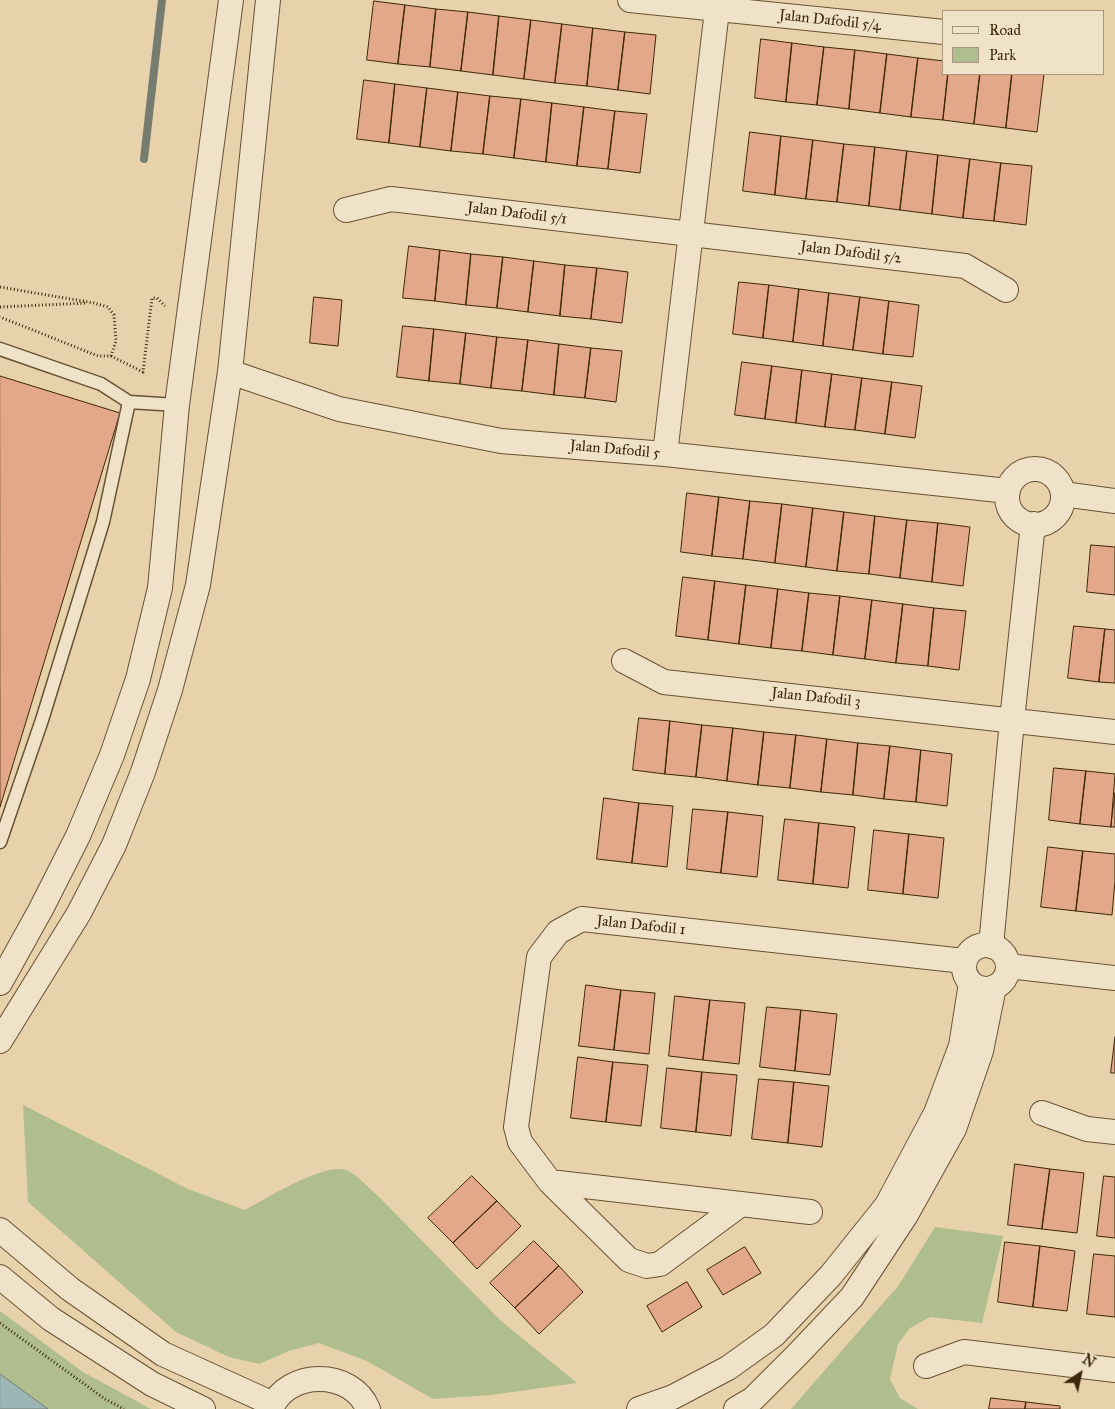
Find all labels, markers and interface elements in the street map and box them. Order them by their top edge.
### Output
street label: Jalan Dafodil 5/4 [778,7,882,35]
legend [942,10,1105,75]
text: Road [989,21,1021,39]
text: Park [989,46,1016,64]
street label: Jalan Dafodil 5/1 [466,199,568,229]
street label: Jalan Dafodil 5/2 [799,238,903,268]
street label: Jalan Dafodil 5 [569,437,661,463]
street label: Jalan Dafodil 3 [771,684,861,712]
street label: Jalan Dafodil 1 [596,912,686,940]
north arrow [1055,1349,1105,1399]
text: N [1079,1351,1098,1372]

